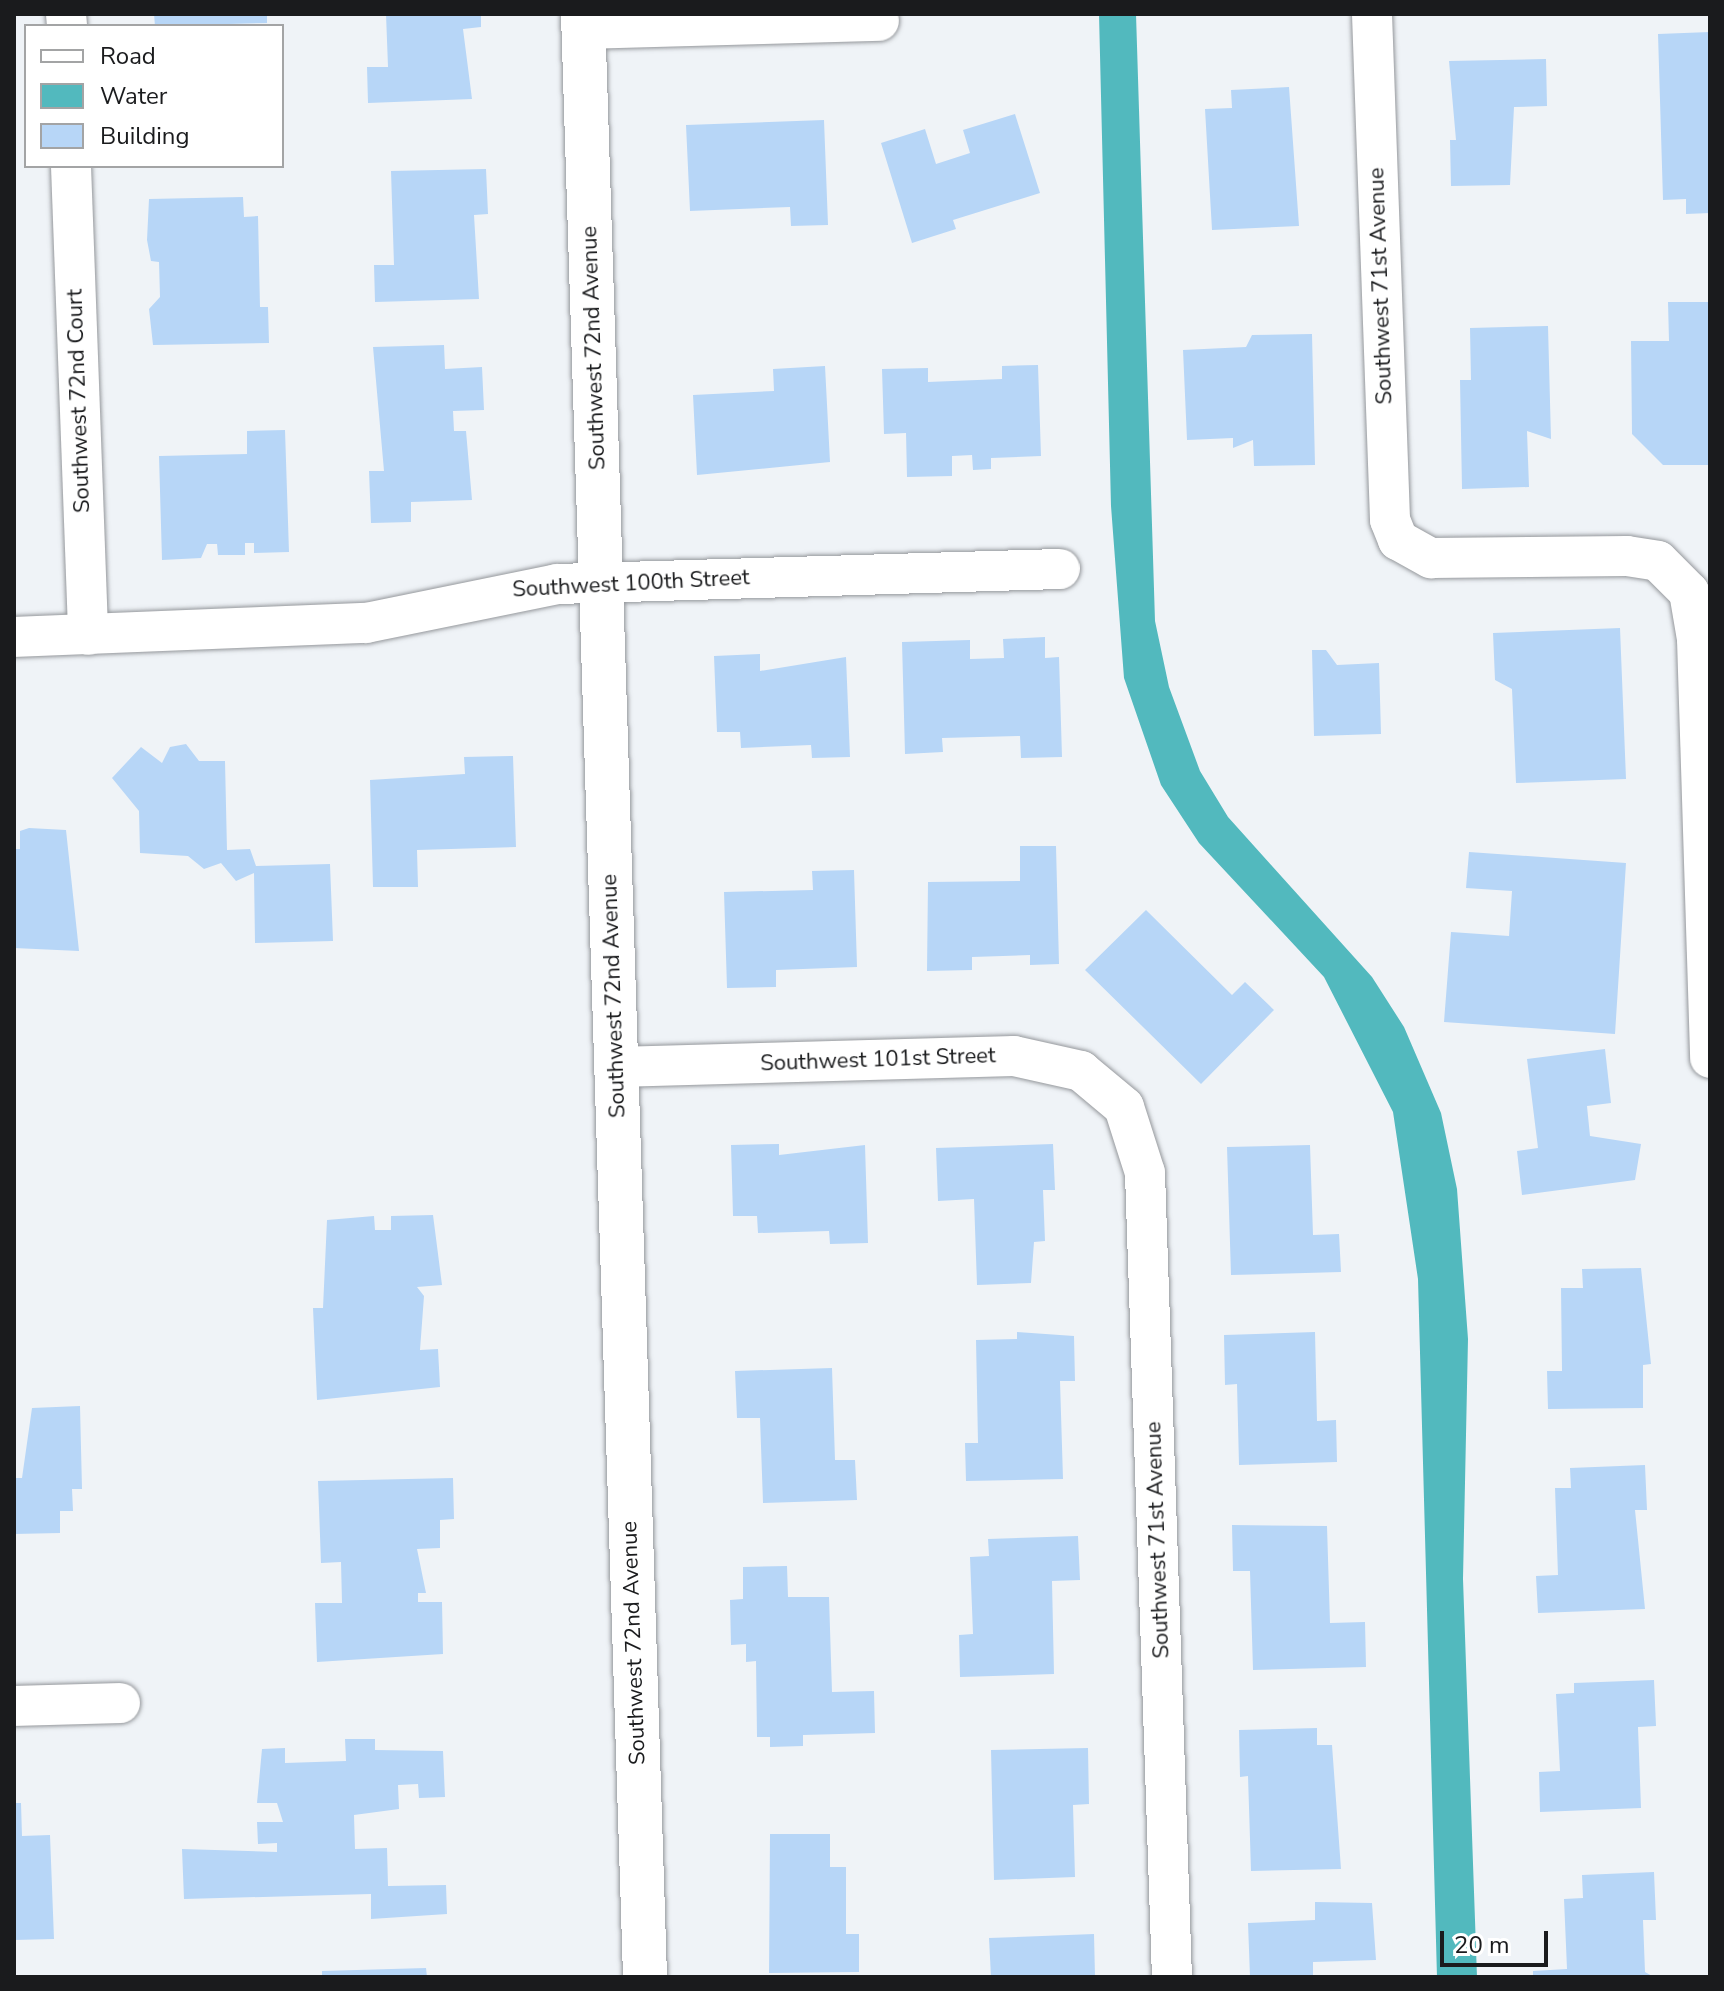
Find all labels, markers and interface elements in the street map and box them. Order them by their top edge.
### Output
legend [24,24,284,168]
text: Road [100,40,156,72]
text: Water [100,80,167,112]
text: Building [100,120,190,152]
street label: Southwest 71st Avenue [1364,167,1398,405]
street label: Southwest 72nd Avenue [577,225,611,471]
street label: Southwest 72nd Court [62,289,96,513]
street label: Southwest 100th Street [512,565,750,603]
street label: Southwest 72nd Avenue [597,873,631,1119]
street label: Southwest 101st Street [760,1043,996,1077]
street label: Southwest 71st Avenue [1141,1421,1175,1659]
street label: Southwest 72nd Avenue [617,1520,651,1766]
scale bar [1444,1915,1552,1965]
text: 20 m [1454,1929,1510,1961]

